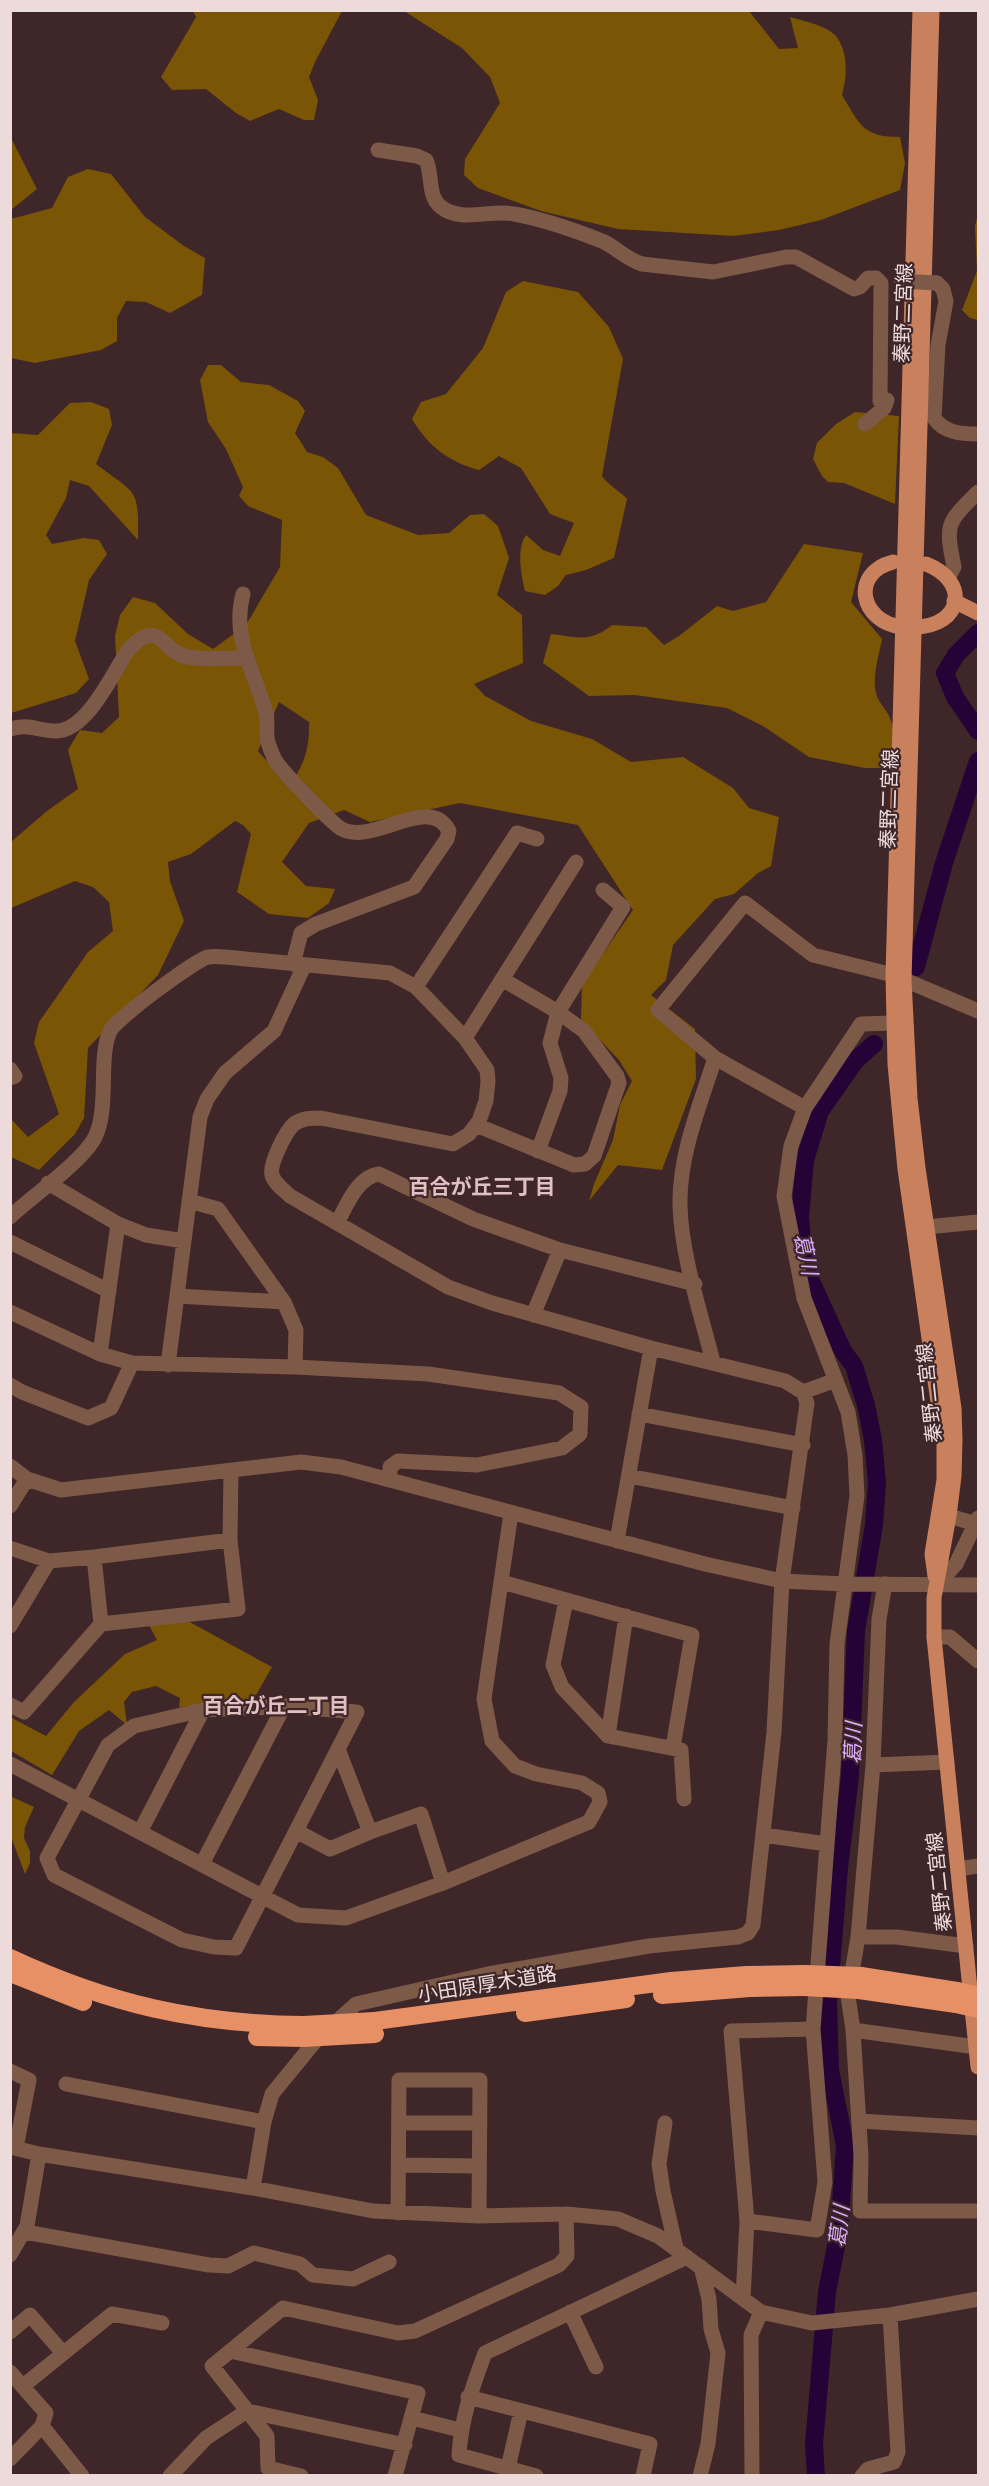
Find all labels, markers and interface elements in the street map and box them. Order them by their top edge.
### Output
street label: 秦野二宮線 [888,263,916,363]
street label: 秦野二宮線 [874,749,902,849]
district label: 百合が丘三丁目 [409,1173,556,1198]
water label: 葛川 [790,1231,824,1279]
street label: 秦野二宮線 [911,1342,945,1444]
district label: 百合が丘二丁目 [203,1692,350,1717]
water label: 葛川 [839,1720,865,1764]
street label: 秦野二宮線 [921,1831,955,1933]
street label: 小田原厚木道路 [416,1960,558,2006]
water label: 葛川 [823,2202,853,2248]

